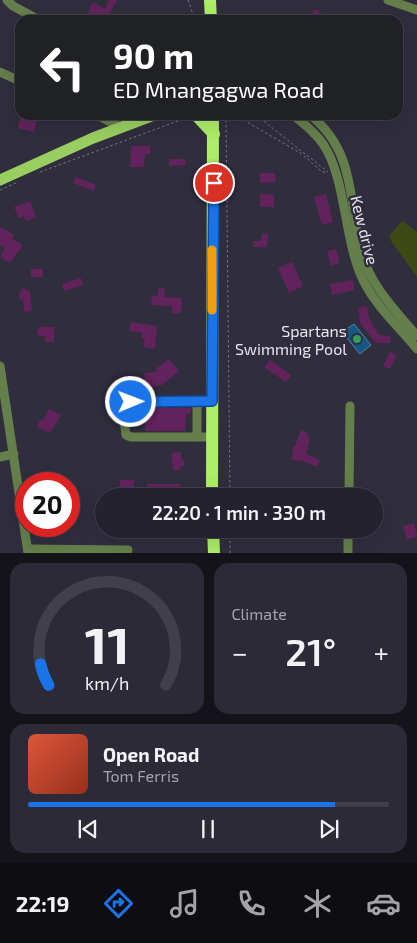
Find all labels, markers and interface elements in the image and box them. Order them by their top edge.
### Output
text: 90 m [113,34,194,76]
icon: left [30,35,95,100]
text: ED Mnangagwa Road [113,76,324,102]
pin [193,162,235,204]
icon: arrive [200,169,228,197]
street label: Kew drive [347,193,383,267]
place label: Spartans Swimming Pool [235,321,347,358]
marker: Spartans Swimming Pool [351,333,363,345]
position arrow [104,375,156,427]
speed limit sign: 20 [15,472,80,537]
text: 22:20 · 1 min · 330 m [152,501,326,524]
text: Climate [232,604,287,623]
text: 11 [84,612,129,674]
text: 21° [285,628,336,674]
text: − [232,635,248,669]
text: + [374,635,389,669]
text: km/h [85,672,129,694]
text: Open Road [103,743,199,766]
text: Tom Ferris [103,766,179,785]
icon: previous [74,815,102,843]
icon: pause [194,815,222,843]
icon: next [315,815,343,843]
icon: directions [101,886,136,921]
icon: music [167,886,202,921]
icon: phone [234,886,269,921]
icon: climate [300,886,335,921]
icon: car [366,886,401,921]
text: 22:19 [16,890,69,916]

